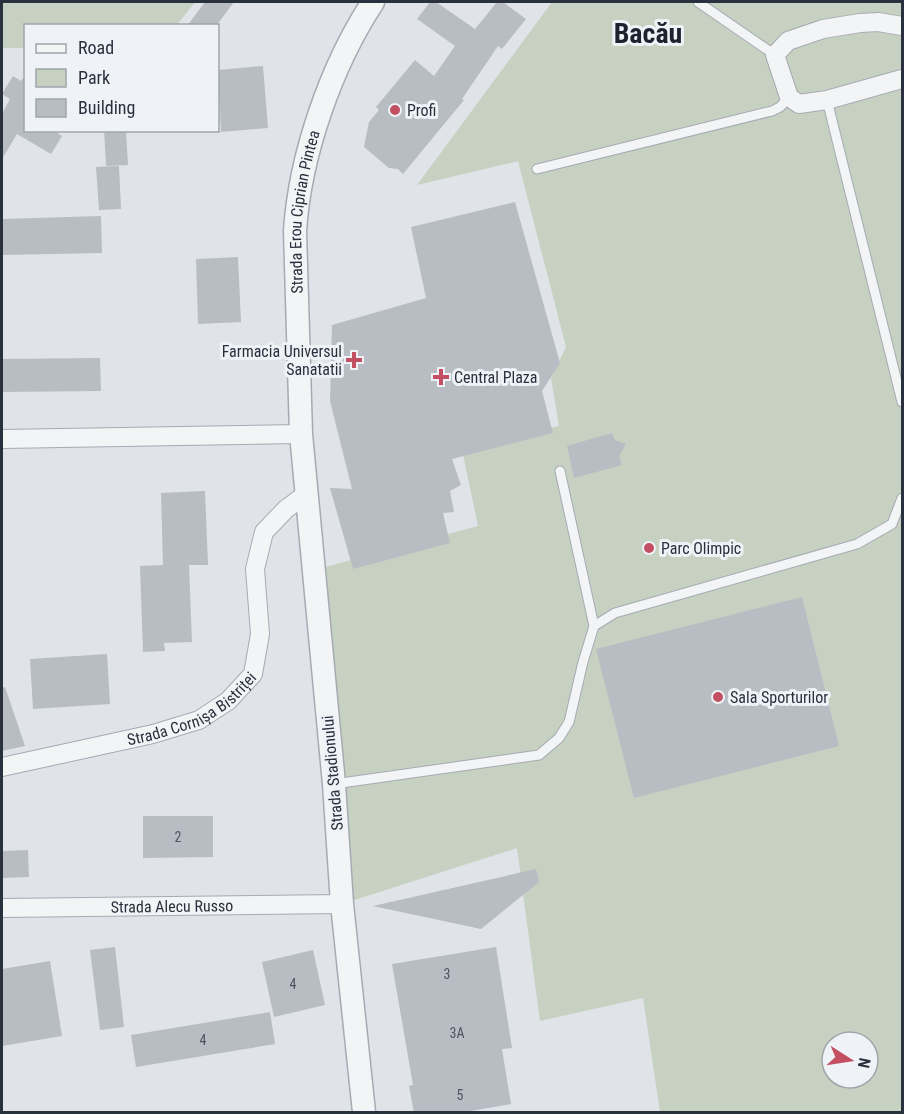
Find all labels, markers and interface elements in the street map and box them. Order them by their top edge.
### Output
district label: Bacău [614,17,682,50]
legend [24,24,219,132]
text: Road [78,37,114,58]
text: Park [78,67,110,88]
text: Building [78,97,135,118]
place label: Profi [407,101,436,120]
marker: Profi [388,103,402,117]
street label: Strada Erou Ciprian Pintea [286,128,324,294]
place label: Farmacia Universul Sanatatii [222,342,342,379]
marker: Farmacia Universul Sanatatii [347,353,361,367]
marker: Central Plaza [432,368,450,386]
place label: Central Plaza [454,368,538,387]
place label: Parc Olimpic [661,539,741,558]
marker: Parc Olimpic [642,541,656,555]
street label: Strada Cornișa Bistriței [125,668,260,749]
place label: Sala Sporturilor [730,688,828,707]
marker: Sala Sporturilor [711,690,725,704]
street label: Strada Stadionului [318,715,347,831]
house number: 2 [175,829,182,845]
street label: Strada Alecu Russo [111,896,233,917]
house number: 3 [444,966,450,982]
house number: 4 [290,976,297,992]
house number: 3A [450,1025,464,1041]
north arrow [820,1030,880,1090]
house number: 4 [200,1032,207,1048]
text: N [854,1056,874,1070]
house number: 5 [457,1087,464,1103]

